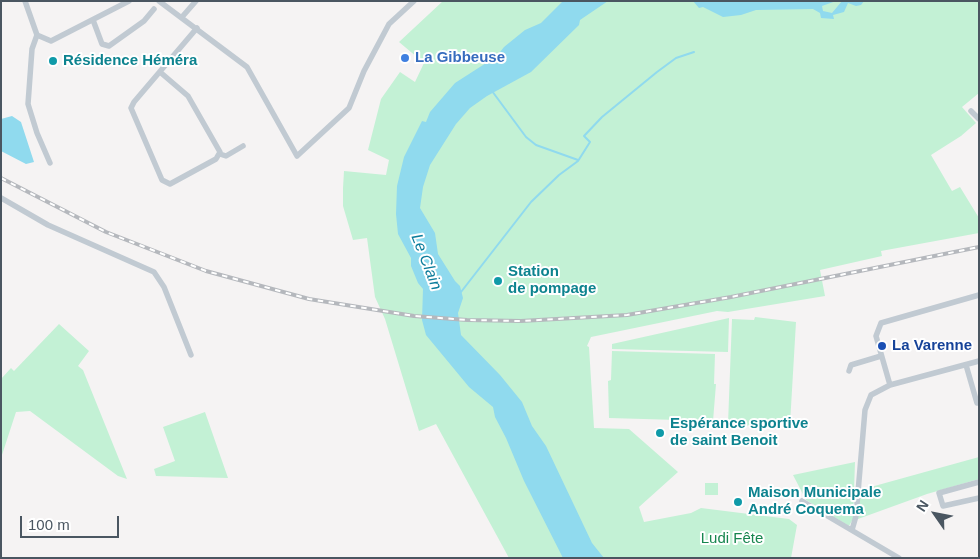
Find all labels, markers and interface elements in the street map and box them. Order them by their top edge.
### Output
place label: La Gibbeuse [415,49,505,67]
place label: Résidence Héméra [63,52,197,70]
marker: La Gibbeuse [399,52,411,64]
marker: Résidence Héméra [47,55,59,67]
water label: Le Clain [407,231,445,293]
place label: Station de pompage [508,263,596,298]
marker: Station de pompage [492,275,504,287]
place label: La Varenne [892,337,972,355]
marker: La Varenne [876,340,888,352]
place label: Espérance sportive de saint Benoit [670,415,808,450]
marker: Espérance sportive de saint Benoit [654,427,666,439]
place label: Maison Municipale André Coquema [748,484,881,519]
north arrow [910,489,960,539]
marker: Maison Municipale André Coquema [732,496,744,508]
text: N [913,497,932,514]
scale bar [22,506,121,538]
text: 100 m [28,516,70,533]
park label: Ludi Fête [701,530,763,548]

